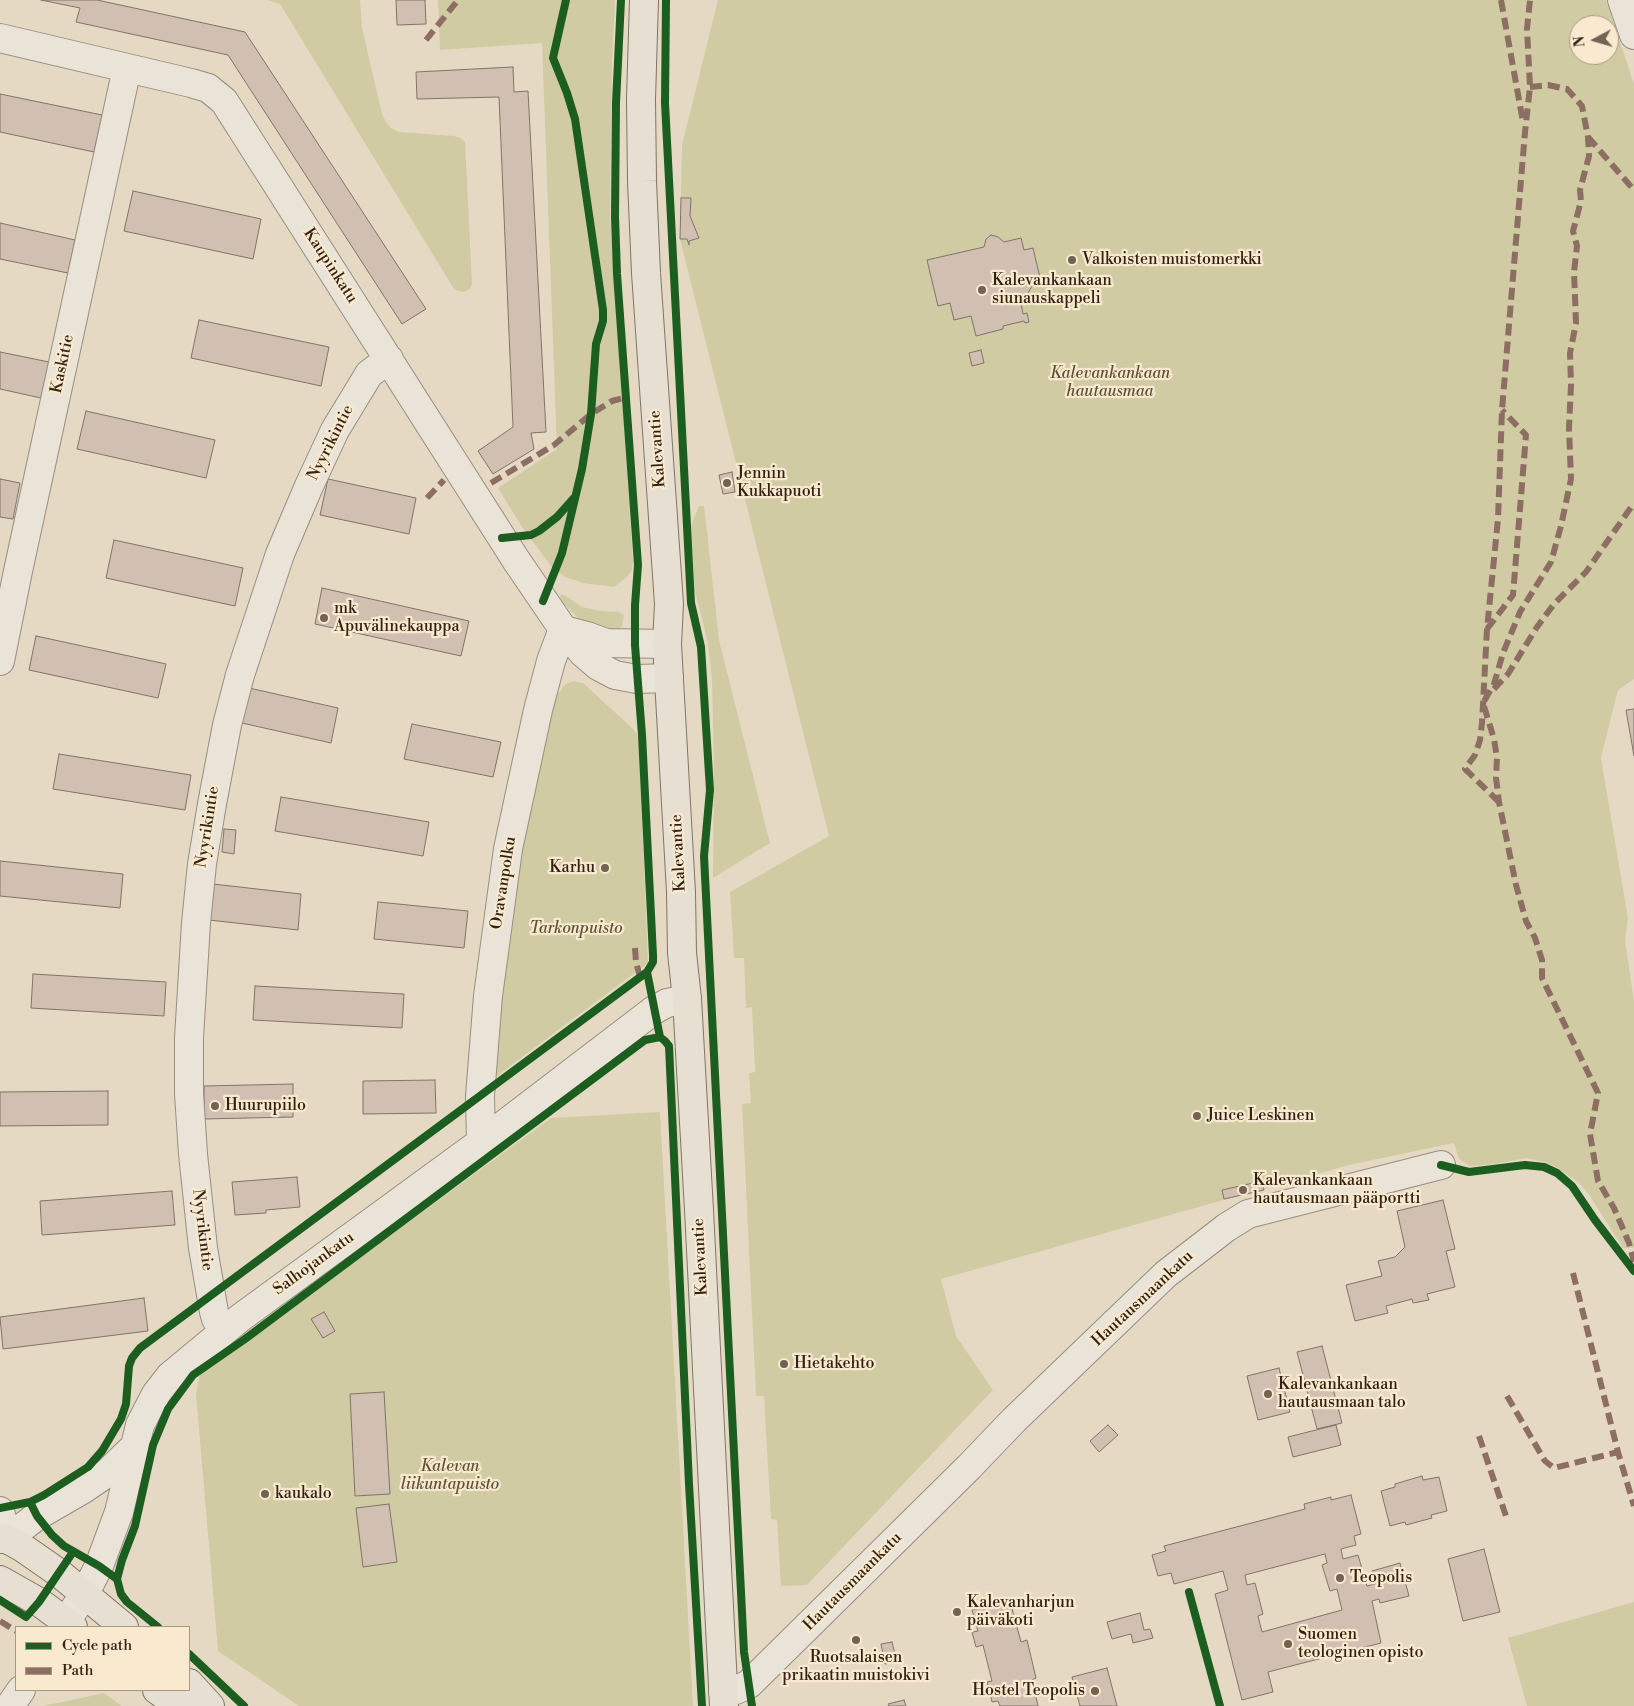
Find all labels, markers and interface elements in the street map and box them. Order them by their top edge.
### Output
north arrow [1569,15,1619,65]
text: N [1571,35,1590,48]
street label: Kaupinkatu [299,225,361,307]
place label: Valkoisten muistomerkki [1082,250,1262,270]
marker: Valkoisten muistomerkki [1066,254,1078,266]
place label: Kalevankankaan siunauskappeli [992,271,1112,309]
marker: Kalevankankaan siunauskappeli [976,284,988,296]
street label: Kaskitie [47,333,79,395]
park label: Kalevankankaan hautausmaa [1050,364,1170,402]
street label: Nyyrikintie [304,402,358,484]
street label: Kalevantie [646,410,670,488]
place label: Jennin Kukkapuoti [737,464,822,502]
marker: Jennin Kukkapuoti [721,477,733,489]
place label: mk Apuvälinekauppa [334,599,460,637]
marker: mk Apuvälinekauppa [318,612,330,624]
street label: Nyyrikintie [192,785,224,869]
street label: Kalevantie [667,814,691,892]
street label: Oravanpolku [487,835,521,931]
place label: Karhu [549,858,595,878]
marker: Karhu [599,862,611,874]
park label: Tarkonpuisto [529,919,623,939]
place label: Huurupiilo [225,1096,306,1116]
marker: Huurupiilo [209,1100,221,1112]
place label: Juice Leskinen [1207,1106,1314,1126]
marker: Juice Leskinen [1191,1110,1203,1122]
place label: Kalevankankaan hautausmaan pääportti [1253,1171,1421,1209]
marker: Kalevankankaan hautausmaan pääportti [1237,1184,1249,1196]
street label: Nyyrikintie [187,1188,217,1272]
street label: Kalevantie [689,1218,713,1296]
street label: Salhojankatu [270,1228,358,1300]
street label: Hautausmaankatu [1088,1247,1198,1351]
place label: Hietakehto [794,1354,874,1374]
marker: Hietakehto [778,1358,790,1370]
place label: Kalevankankaan hautausmaan talo [1278,1375,1406,1413]
marker: Kalevankankaan hautausmaan talo [1262,1388,1274,1400]
park label: Kalevan liikuntapuisto [401,1457,499,1495]
place label: kaukalo [275,1484,332,1504]
marker: kaukalo [259,1488,271,1500]
street label: Hautausmaankatu [800,1529,906,1635]
place label: Teopolis [1350,1568,1412,1588]
marker: Teopolis [1334,1572,1346,1584]
place label: Kalevanharjun päiväkoti [967,1593,1074,1631]
marker: Kalevanharjun päiväkoti [951,1606,963,1618]
place label: Suomen teologinen opisto [1298,1625,1423,1663]
legend [15,1626,190,1691]
marker: Ruotsalaisen prikaatin muistokivi [850,1634,862,1646]
text: Cycle path [62,1636,132,1655]
marker: Suomen teologinen opisto [1282,1638,1294,1650]
place label: Ruotsalaisen prikaatin muistokivi [782,1648,930,1686]
text: Path [62,1661,94,1680]
place label: Hostel Teopolis [972,1681,1085,1701]
marker: Hostel Teopolis [1089,1685,1101,1697]

